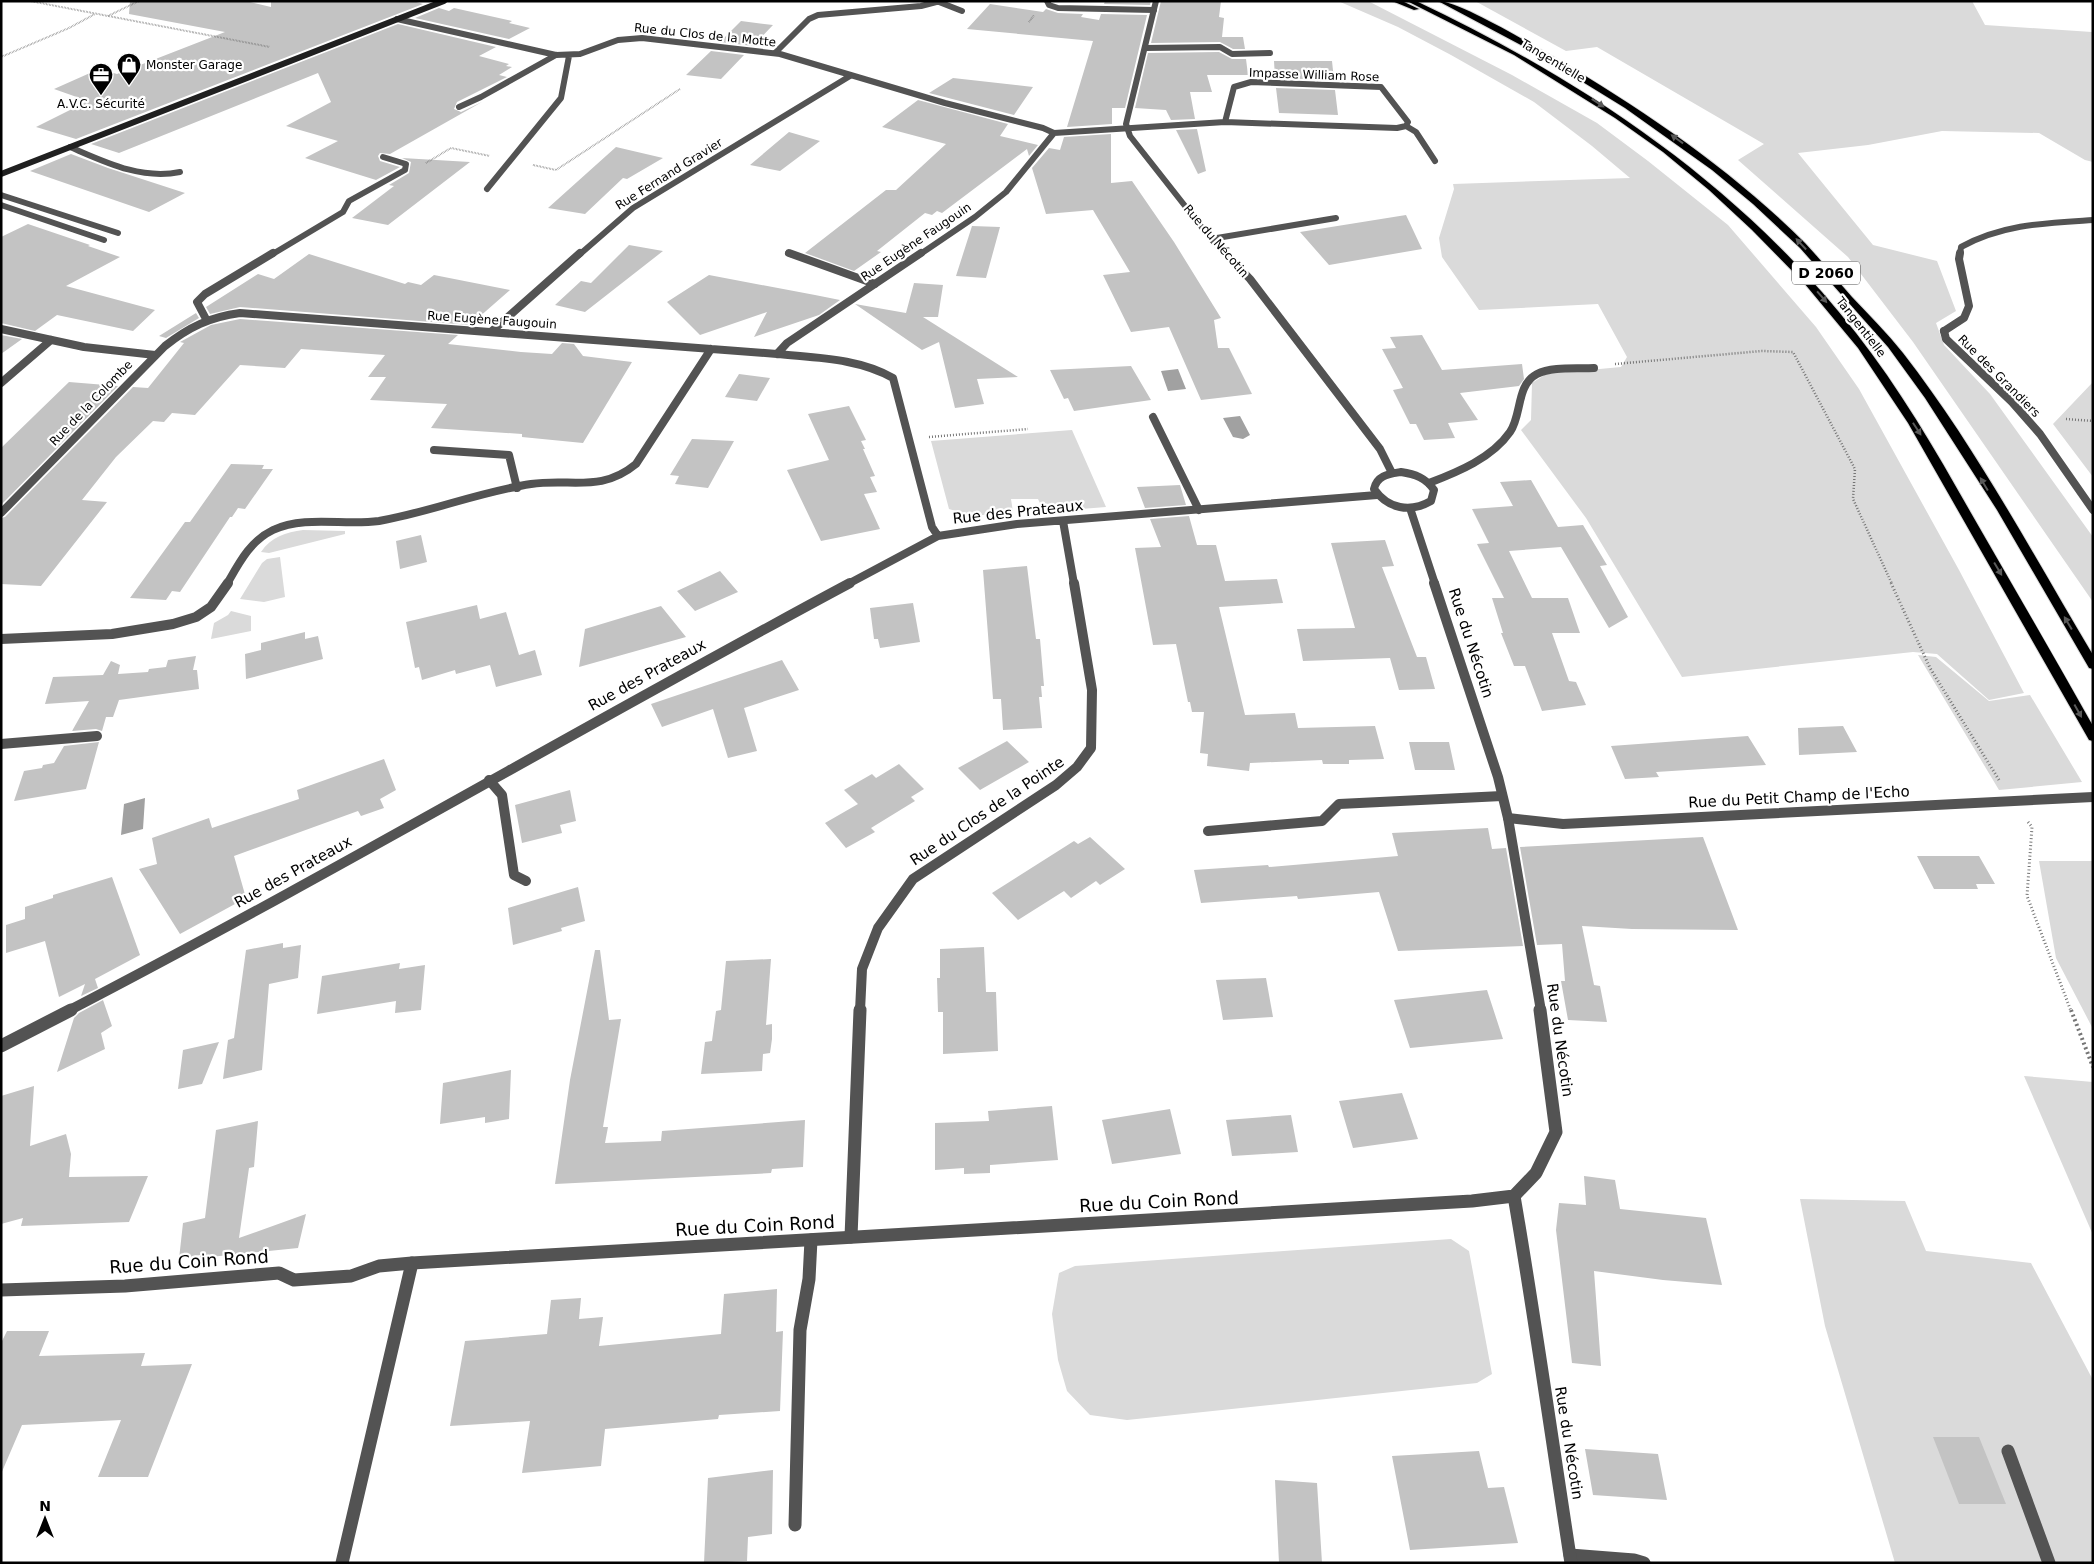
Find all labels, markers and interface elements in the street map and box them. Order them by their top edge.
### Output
street label: Rue du Clos de la Motte [633,21,777,49]
street label: Tangentielle [1518,36,1588,86]
shop icon: Monster Garage [116,52,142,86]
place label: Monster Garage [146,58,242,72]
office icon: A.V.C. Sécurité [88,62,114,96]
street label: Impasse William Rose [1249,66,1379,84]
place label: A.V.C. Sécurité [57,97,145,111]
one-way arrow [1592,98,1605,108]
street label: Rue Fernand Gravier [613,135,725,213]
one-way arrow [1670,135,1683,145]
street label: Rue Eugène Faugouin [858,200,974,284]
street label: Rue du Nécotin [1181,202,1251,280]
one-way arrow [1795,238,1807,250]
road number: D 2060 [1792,262,1860,284]
one-way arrow [1816,291,1827,304]
street label: Tangentielle [1833,293,1889,360]
street label: Rue Eugène Faugouin [427,308,557,332]
street label: Rue des Grandiers [1955,332,2043,420]
street label: Rue de la Colombe [47,357,135,449]
one-way arrow [1912,422,1922,436]
one-way arrow [1979,477,1988,490]
street label: Rue des Prateaux [952,496,1084,528]
one-way arrow [1994,563,2003,576]
street label: Rue du Nécotin [1445,586,1497,700]
one-way arrow [2063,616,2072,629]
street label: Rue des Prateaux [585,635,709,715]
one-way arrow [2074,704,2083,717]
street label: Rue du Clos de la Pointe [907,753,1067,869]
street label: Rue du Petit Champ de l'Echo [1688,782,1910,812]
street label: Rue des Prateaux [231,832,355,912]
street label: Rue du Nécotin [1543,982,1577,1098]
street label: Rue du Coin Rond [1079,1187,1239,1216]
street label: Rue du Coin Rond [675,1211,835,1240]
street label: Rue du Coin Rond [109,1245,269,1278]
street label: Rue du Nécotin [1551,1385,1587,1501]
north arrow [20,1494,70,1544]
text: N [39,1498,51,1514]

